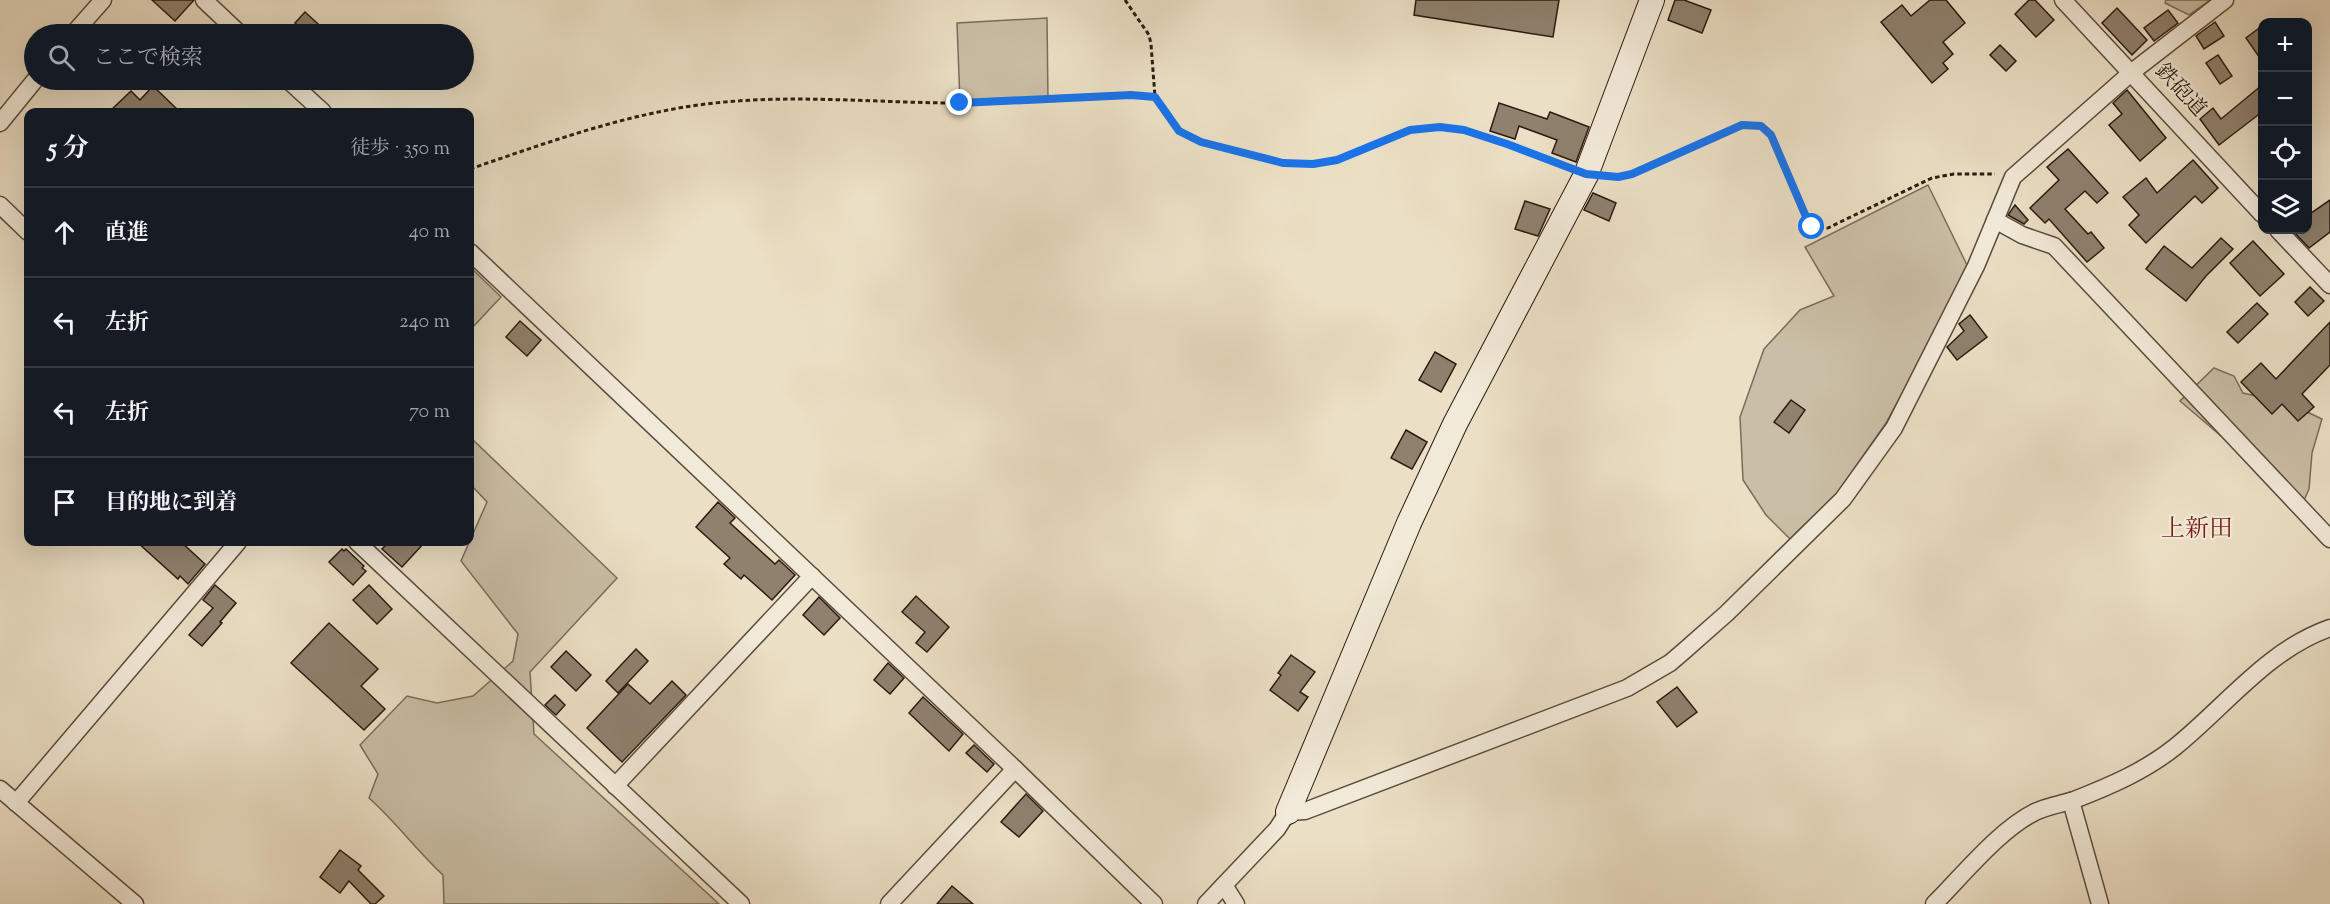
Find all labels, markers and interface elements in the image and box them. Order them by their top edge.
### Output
map controls [2258,18,2312,234]
button: + [2258,18,2312,72]
search box [24,24,474,90]
icon: search [45,41,78,74]
text: ここで検索 [93,43,203,75]
street label: 鉄砲道 [2148,58,2212,124]
button: − [2258,72,2312,126]
route end [946,89,972,115]
button: locate [2258,126,2312,180]
text: 5 分 [48,131,88,168]
text: 徒歩 · 350 m [350,135,450,164]
button: layers [2258,180,2312,234]
route start [1798,213,1824,239]
icon: ahead [48,216,81,249]
text: 直進 [105,218,149,250]
text: 40 m [409,218,450,247]
icon: left [48,306,81,339]
text: 左折 [105,308,149,340]
text: 240 m [399,308,450,337]
icon: left [48,396,81,429]
text: 左折 [105,398,149,430]
text: 70 m [409,398,450,427]
icon: arrive [48,486,81,519]
text: 目的地に到着 [105,488,237,520]
district label: 上新田 [2161,513,2233,547]

